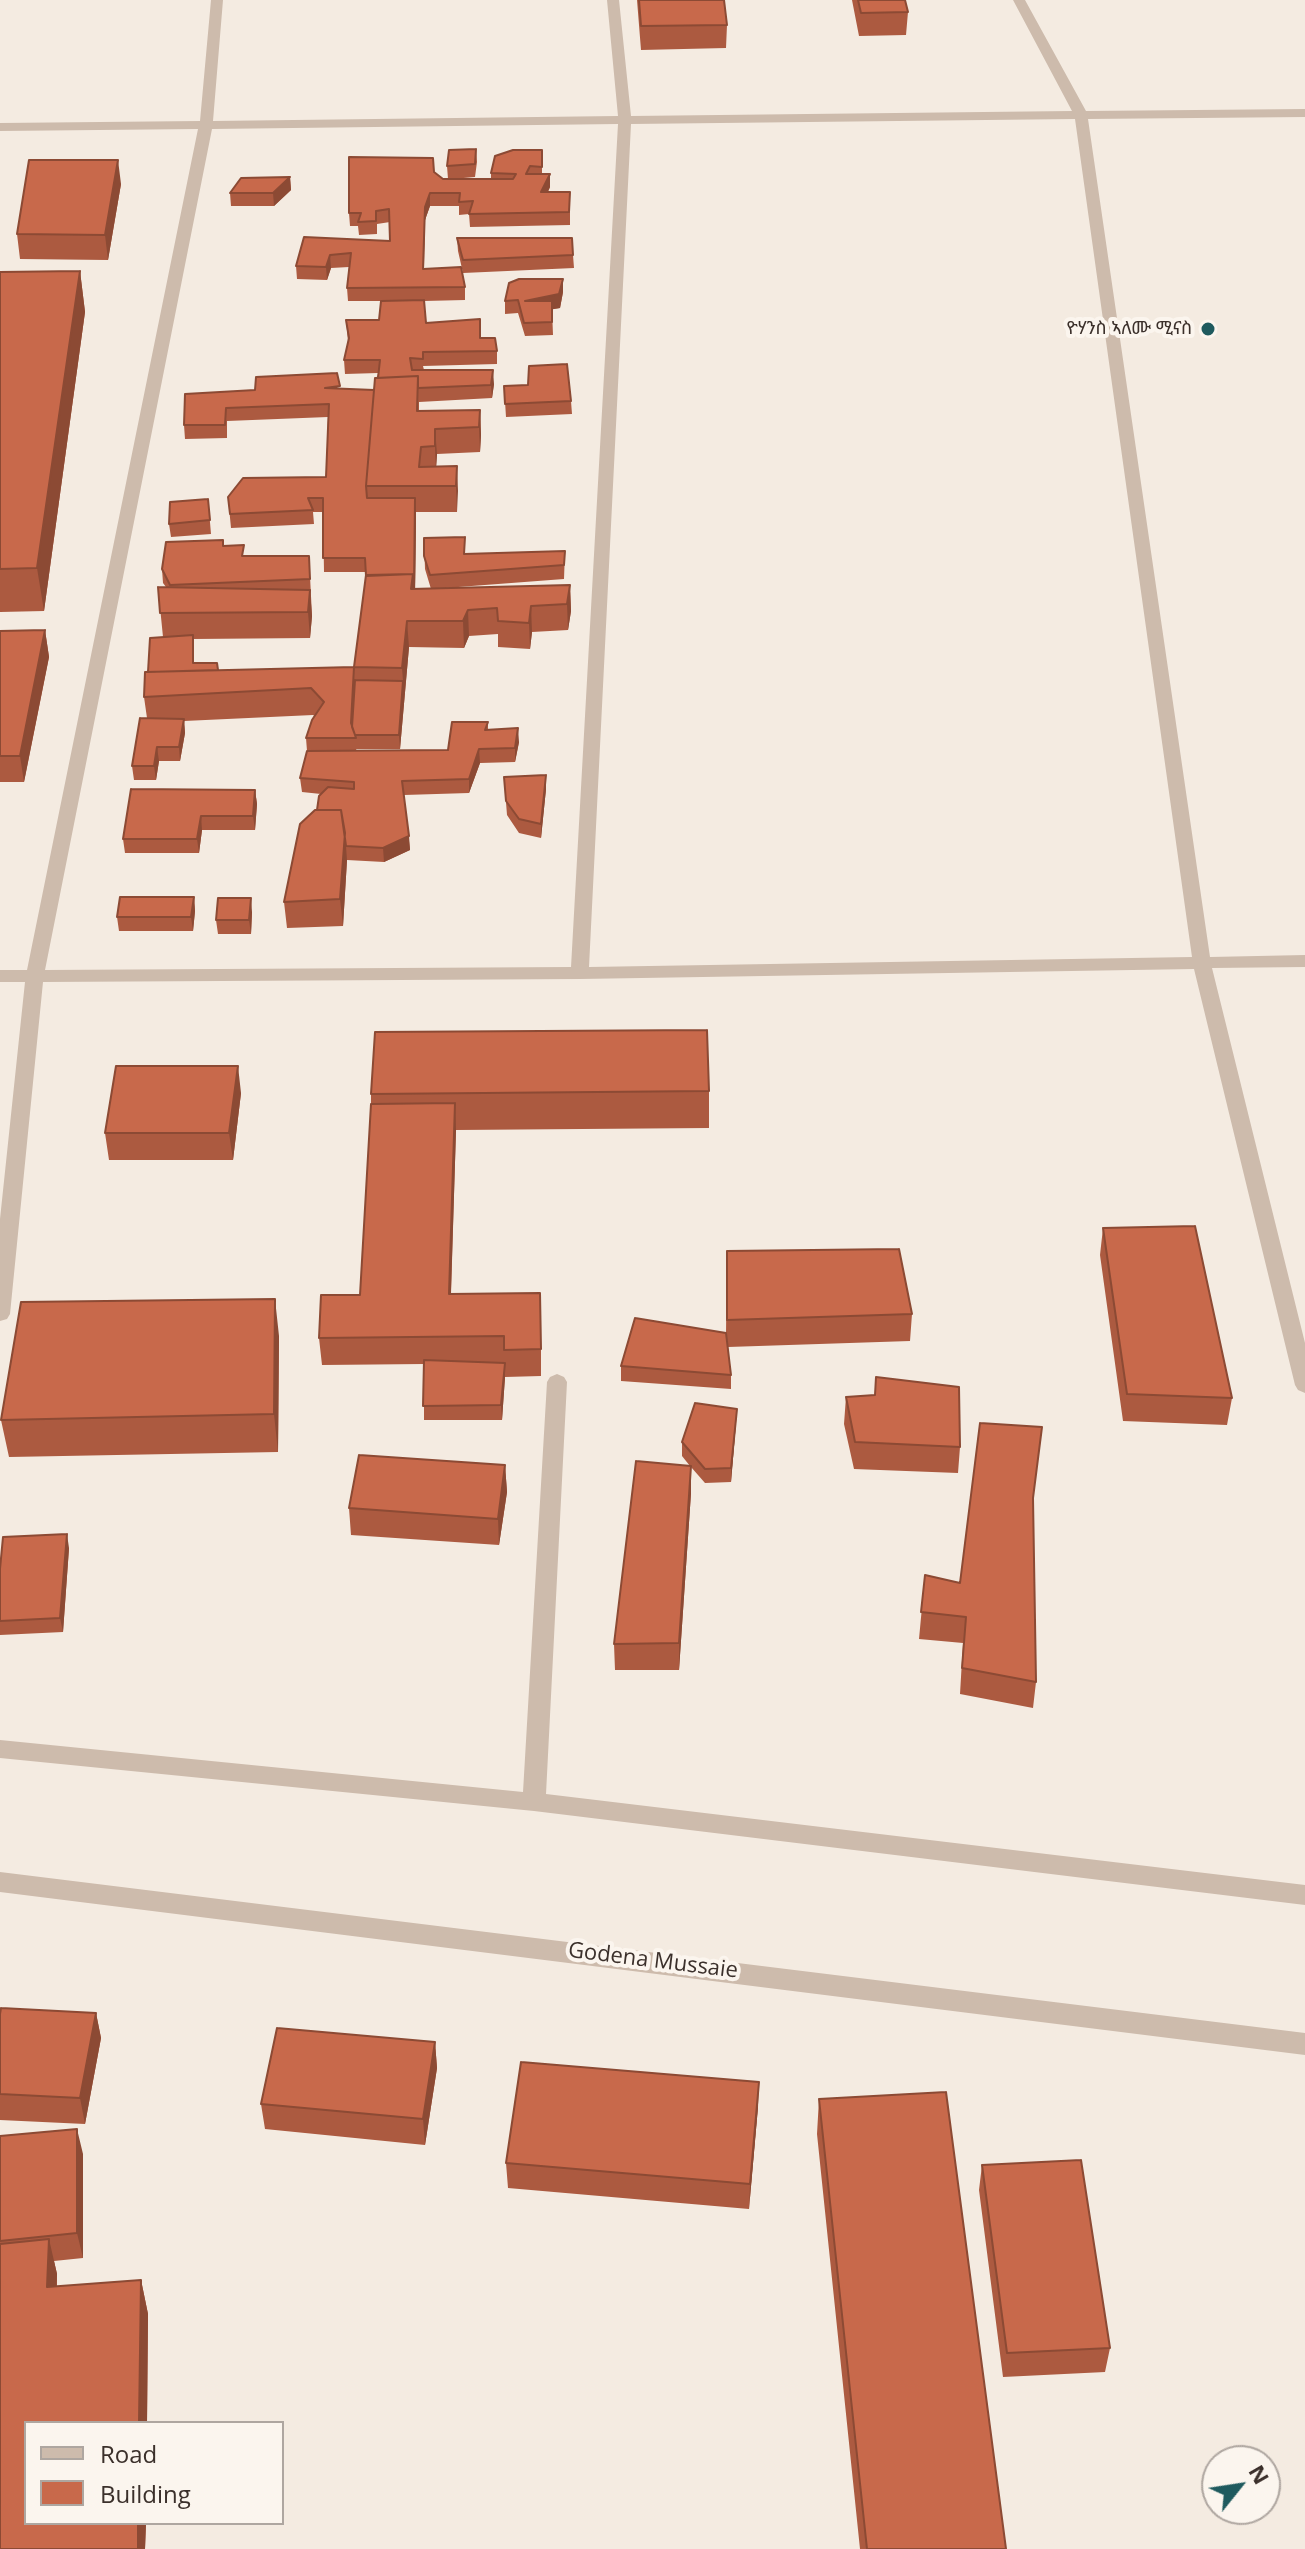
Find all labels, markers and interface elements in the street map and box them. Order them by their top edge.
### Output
place label: ዮሃንስ ኣለሙ ሚናስ [1066,318,1192,340]
marker: ዮሃንስ ኣለሙ ሚናስ [1199,320,1217,338]
street label: Godena Mussaie [567,1937,739,1985]
legend [24,2421,284,2525]
text: Road [100,2437,157,2470]
north arrow [1201,2445,1281,2525]
text: N [1243,2459,1278,2489]
text: Building [100,2477,191,2510]

